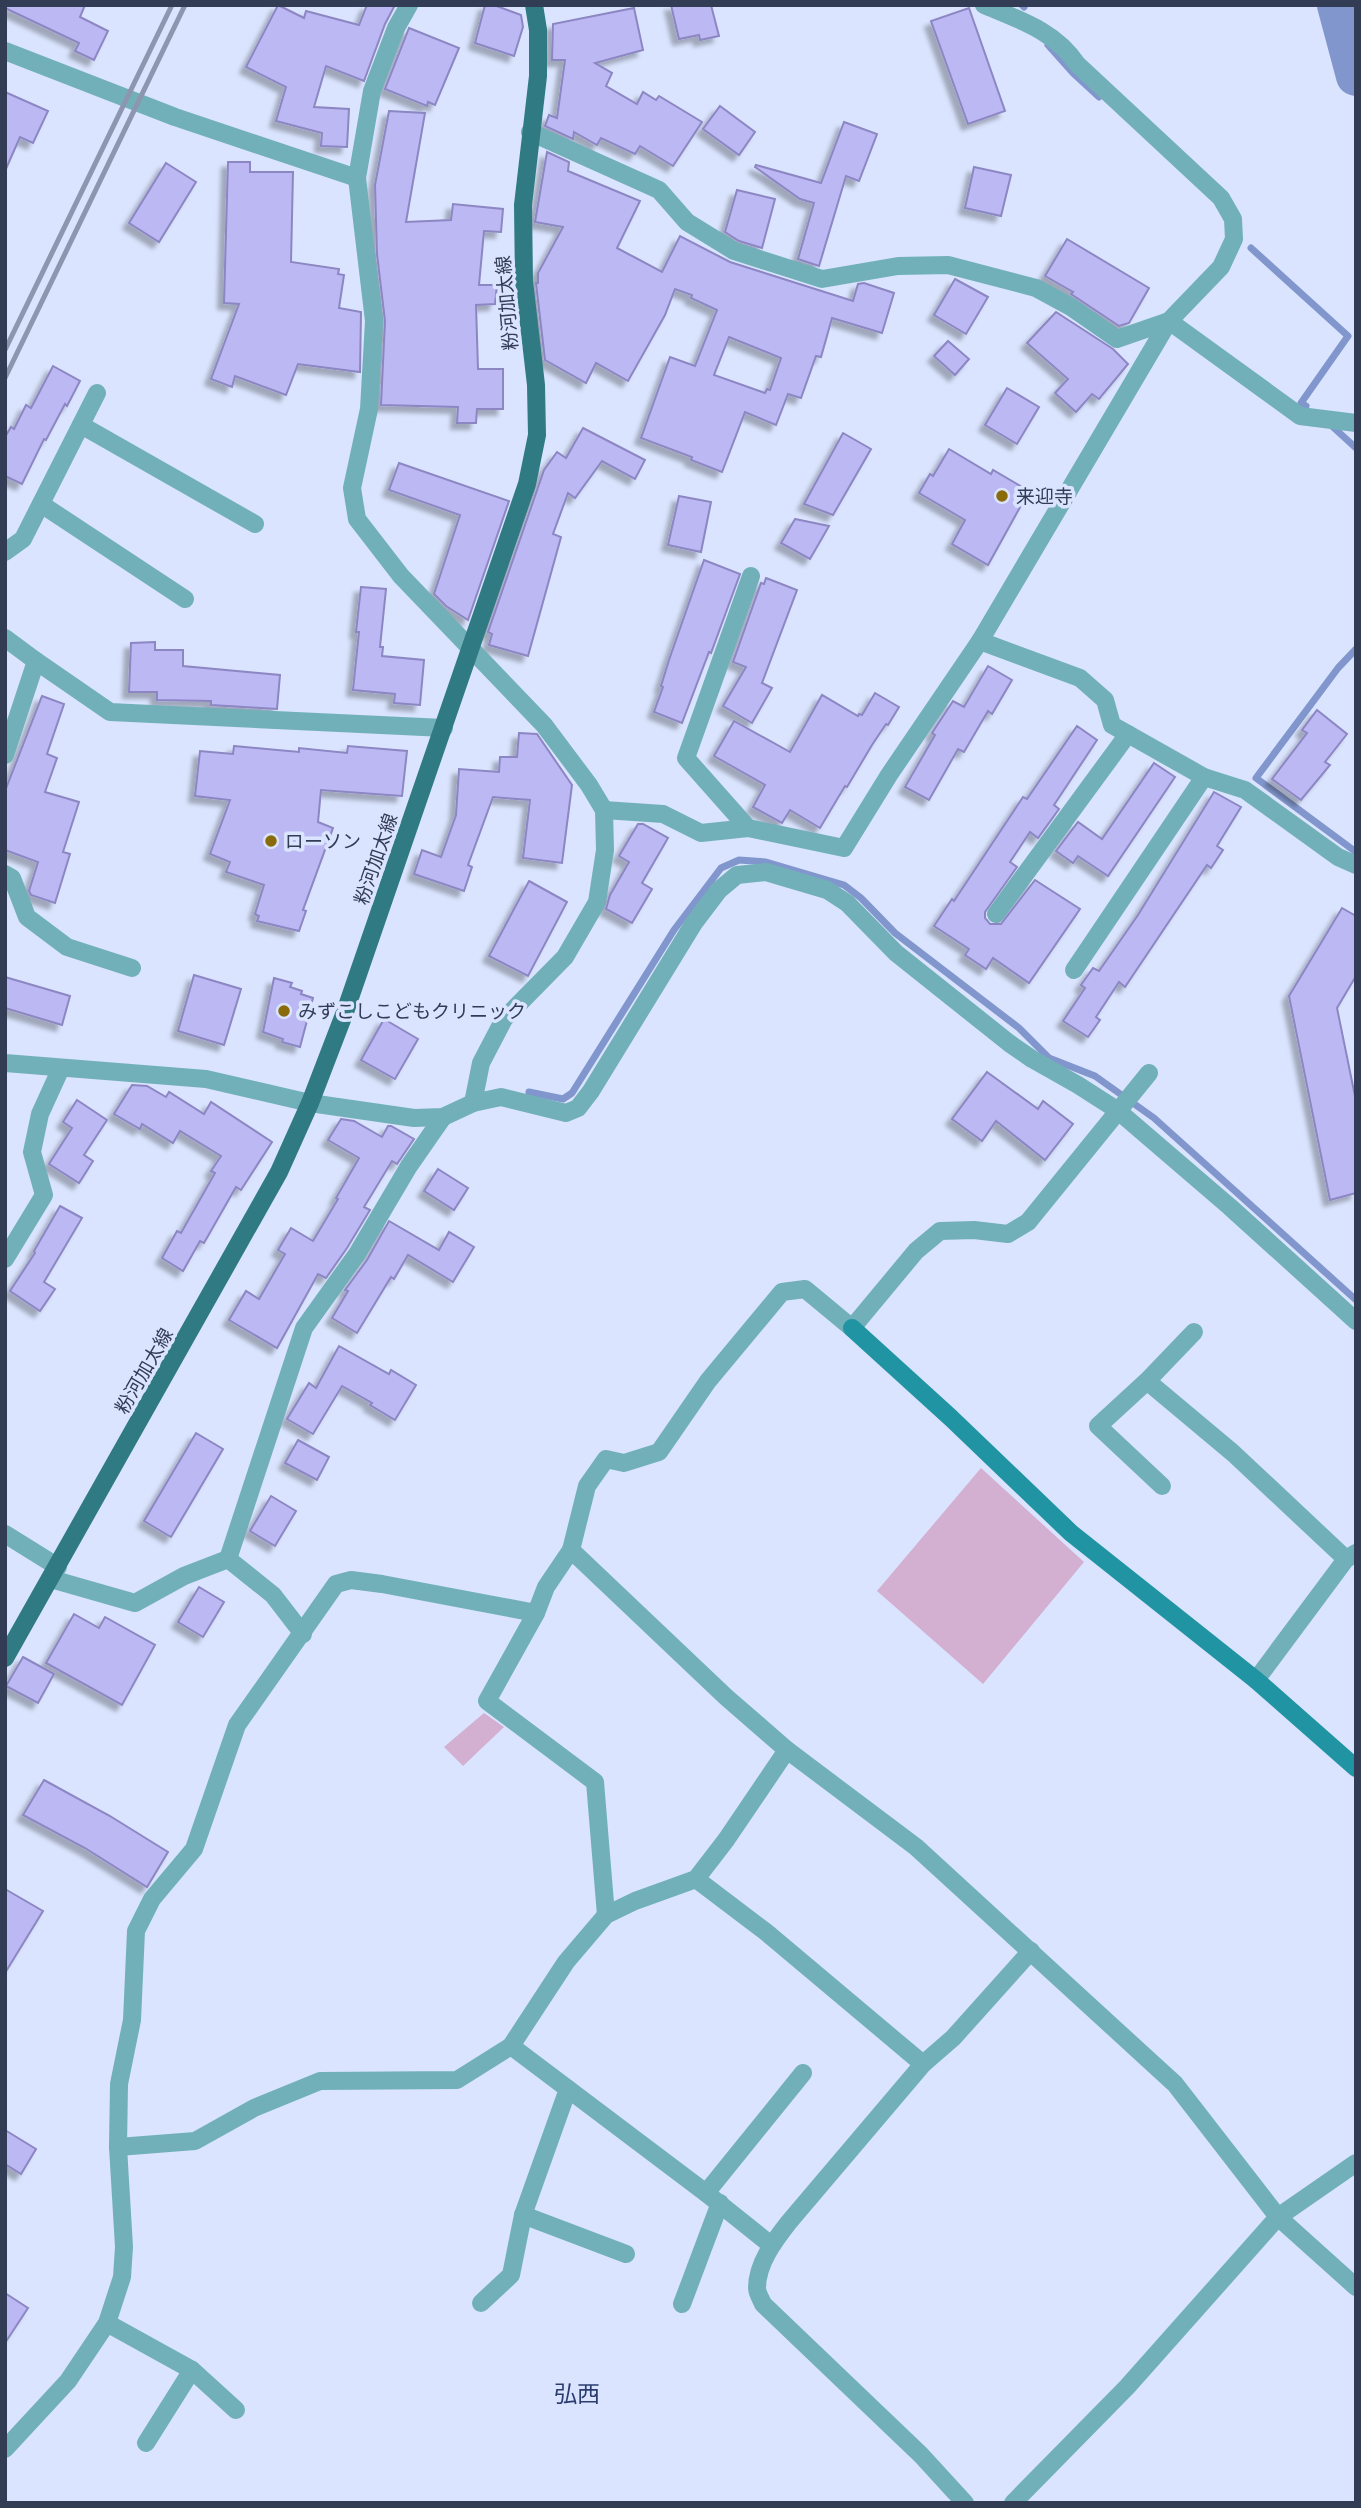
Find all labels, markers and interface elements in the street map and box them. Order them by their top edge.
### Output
street label: 粉河加太線 [491,255,523,351]
place label: 来迎寺 [1016,485,1073,508]
marker: 来迎寺 [994,488,1010,504]
street label: 粉河加太線 [350,810,402,908]
place label: ローソン [285,830,361,853]
marker: ローソン [263,833,279,849]
place label: みずこしこどもクリニック [298,1000,526,1023]
marker: みずこしこどもクリニック [276,1003,292,1019]
street label: 粉河加太線 [110,1324,178,1418]
district label: 弘西 [554,2380,600,2408]

